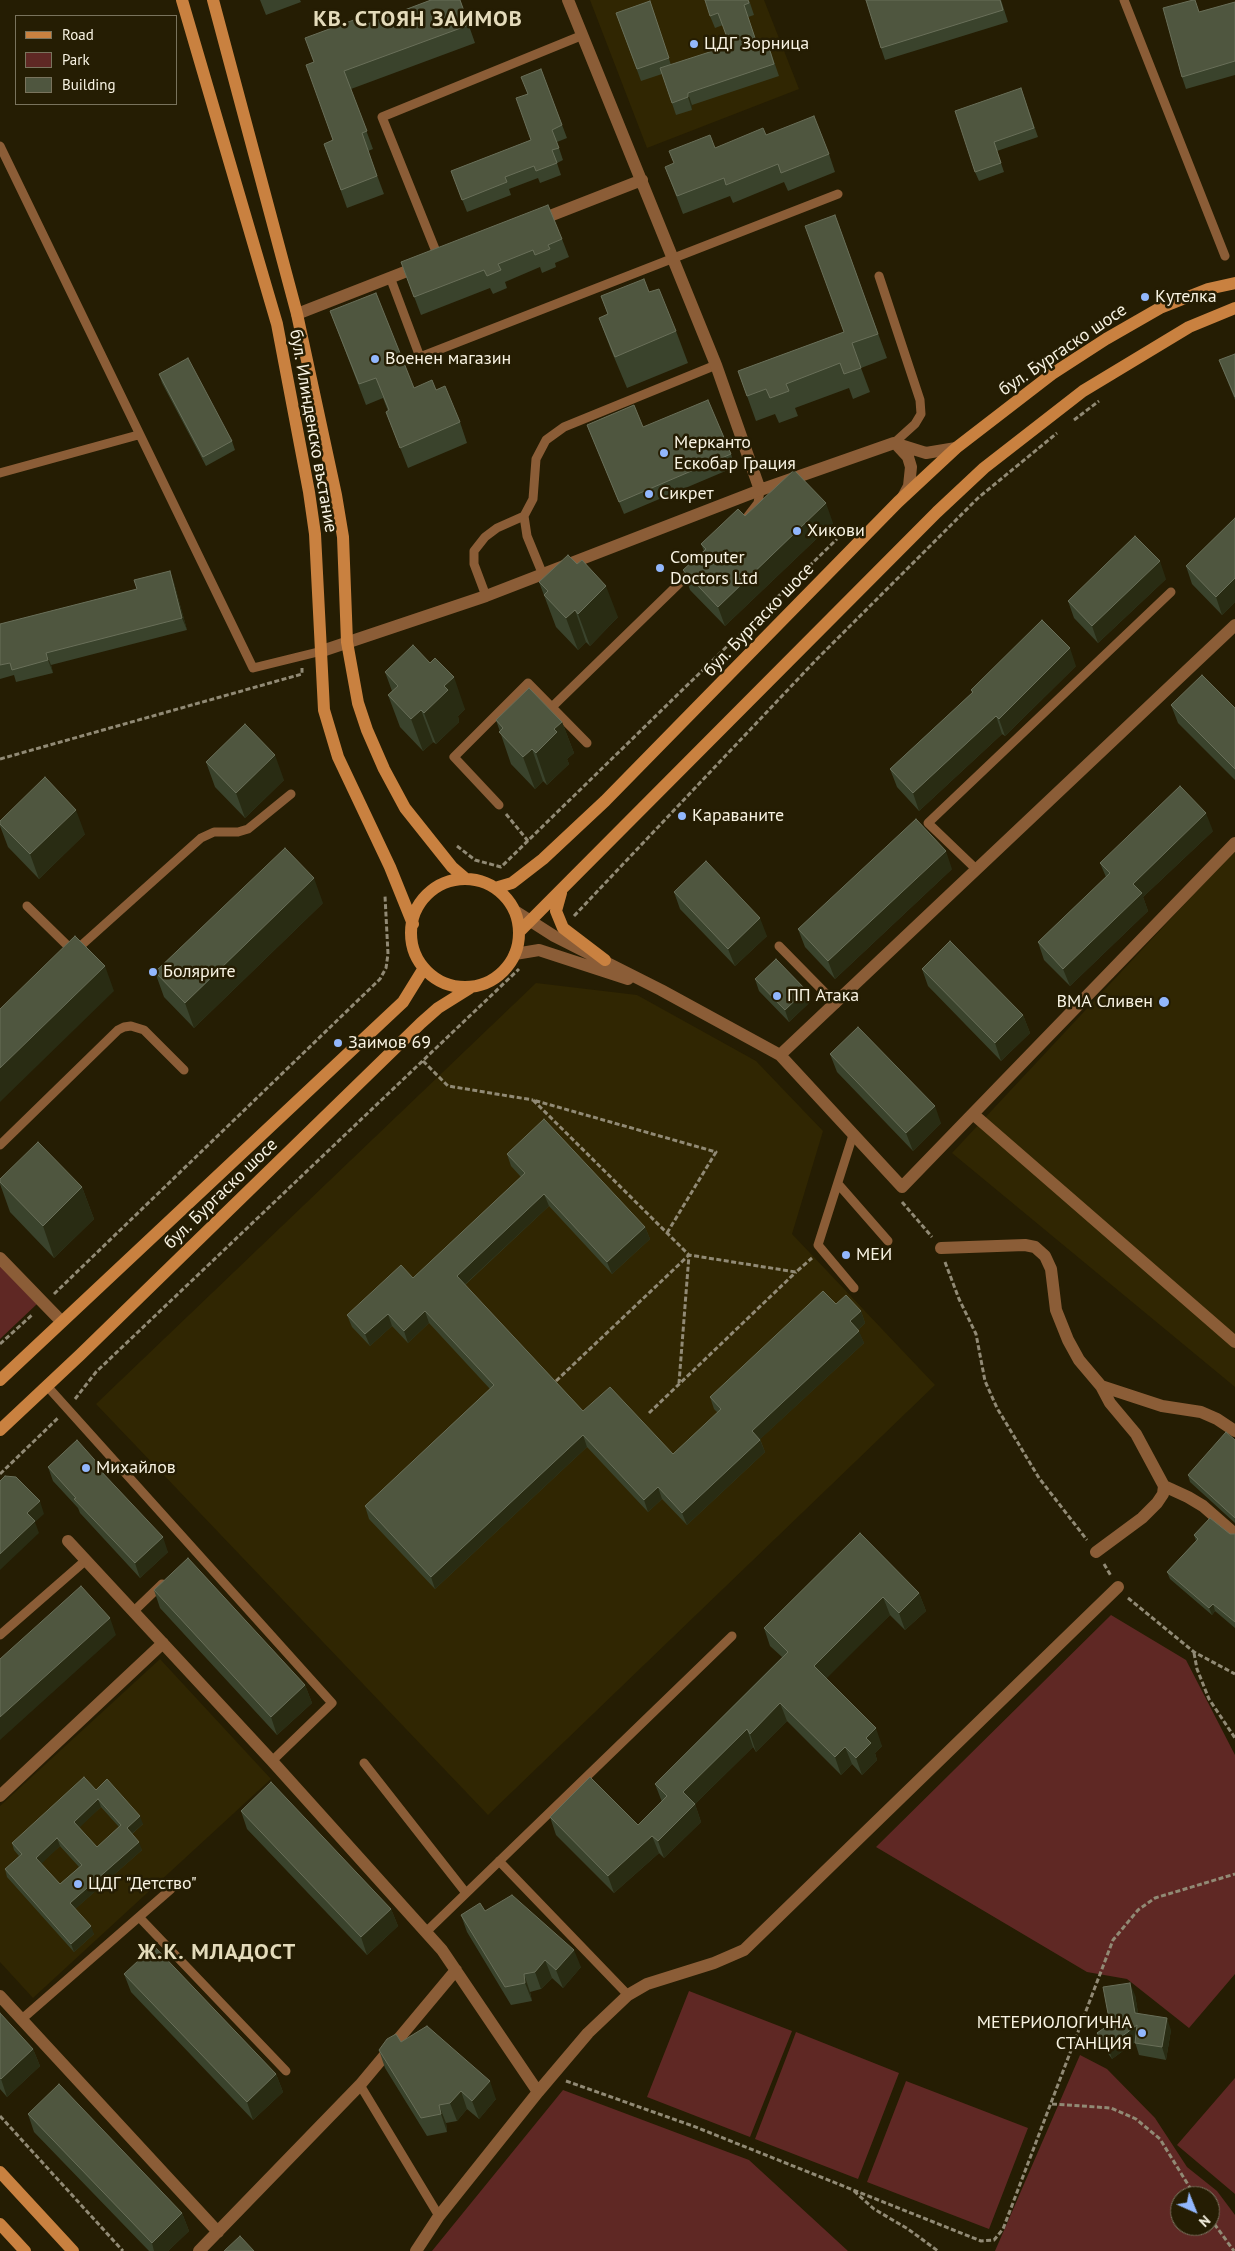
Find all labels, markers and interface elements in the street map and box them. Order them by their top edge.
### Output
district label: КВ. СТОЯН ЗАИМОВ [311,7,525,33]
legend [15,15,178,105]
text: Road [62,25,94,44]
place label: ЦДГ Зорница [704,33,809,55]
marker: ЦДГ Зорница [688,38,700,50]
text: Park [62,50,90,69]
text: Building [62,75,116,94]
place label: Кутелка [1155,286,1217,308]
marker: Кутелка [1139,291,1151,303]
street label: бул. Бургаско шосе [995,299,1131,401]
street label: бул. Илинденско въстание [284,328,342,534]
place label: Военен магазин [385,348,511,370]
marker: Военен магазин [369,353,381,365]
place label: Мерканто Ескобар Грация [674,432,796,474]
marker: Мерканто Ескобар Грация [658,447,670,459]
place label: Сикрет [659,483,714,505]
marker: Сикрет [643,488,655,500]
place label: Хикови [807,520,865,542]
marker: Хикови [791,525,803,537]
place label: Computer Doctors Ltd [670,547,758,590]
street label: бул. Бургаско шосе [699,559,819,681]
marker: Computer Doctors Ltd [654,562,666,574]
place label: Караваните [692,805,784,827]
marker: Караваните [676,810,688,822]
place label: Болярите [163,961,236,983]
marker: Болярите [147,966,159,978]
place label: ПП Атака [787,985,859,1007]
marker: ПП Атака [771,990,783,1002]
place label: ВМА Сливен [1056,991,1153,1013]
marker: ВМА Сливен [1157,995,1171,1009]
place label: Заимов 69 [348,1032,431,1054]
marker: Заимов 69 [332,1037,344,1049]
street label: бул. Бургаско шосе [160,1134,282,1254]
place label: МЕИ [856,1244,892,1266]
marker: МЕИ [840,1249,852,1261]
place label: Михайлов [96,1457,176,1479]
marker: Михайлов [80,1462,92,1474]
place label: ЦДГ "Детство" [88,1873,197,1895]
marker: ЦДГ "Детство" [72,1878,84,1890]
district label: Ж.К. МЛАДОСТ [136,1940,298,1966]
place label: МЕТЕРИОЛОГИЧНА СТАНЦИЯ [977,2012,1132,2054]
marker: МЕТЕРИОЛОГИЧНА СТАНЦИЯ [1136,2027,1148,2039]
north arrow [1170,2186,1220,2236]
text: N [1195,2211,1214,2231]

